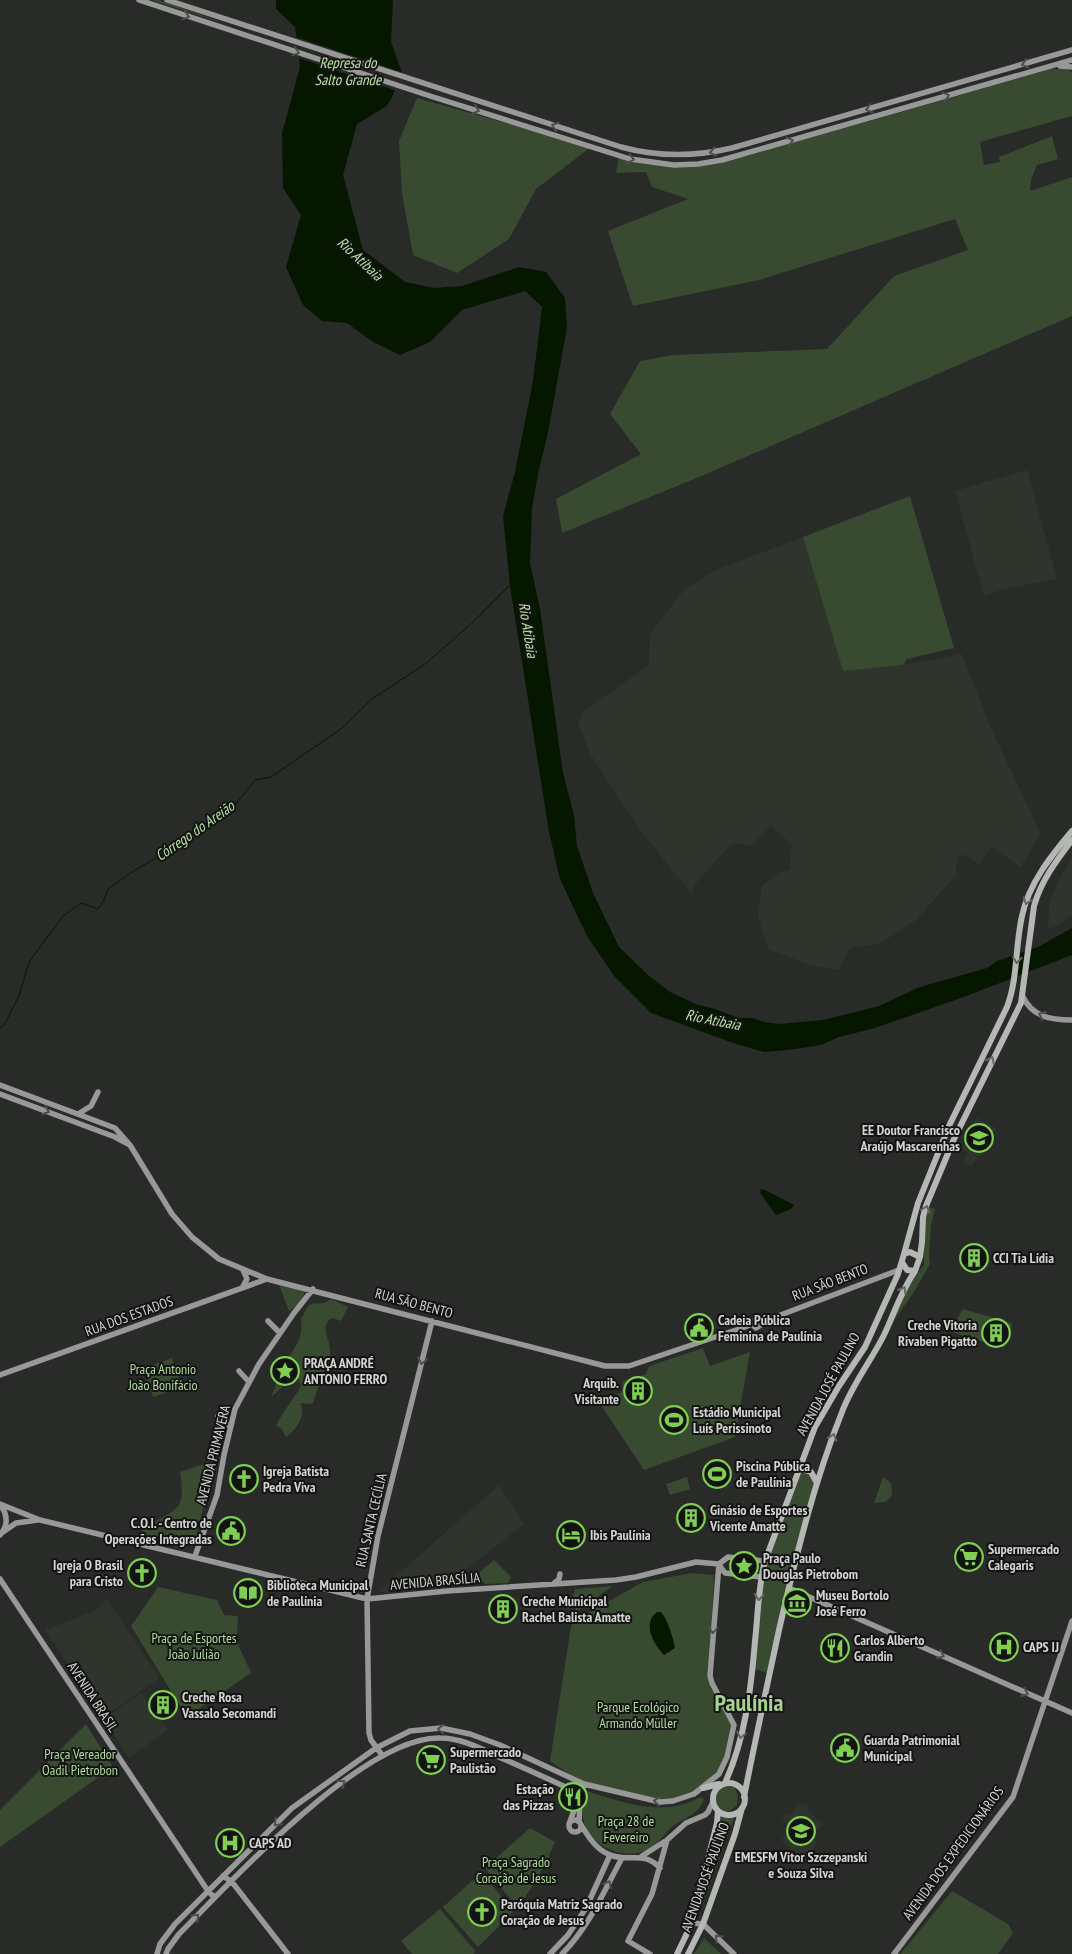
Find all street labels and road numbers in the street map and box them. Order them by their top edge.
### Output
street label: RUA SÃO BENTO [790,1259,871,1305]
street label: RUA SÃO BENTO [373,1284,455,1322]
street label: RUA DOS ESTADOS [83,1292,175,1340]
street label: AVENIDA JOSÉ PAULINO [792,1329,864,1439]
street label: AVENIDA PRIMAVERA [192,1403,234,1507]
street label: RUA SANTA CECÍLIA [351,1471,391,1569]
street label: AVENIDA BRASÍLIA [389,1568,481,1594]
street label: AVENIDA BRASIL [64,1658,122,1736]
street label: AVENIDA DOS EXPEDICIONÁRIOS [899,1783,1007,1923]
street label: AVENIDA JOSÉ PAULINO [677,1819,733,1934]

